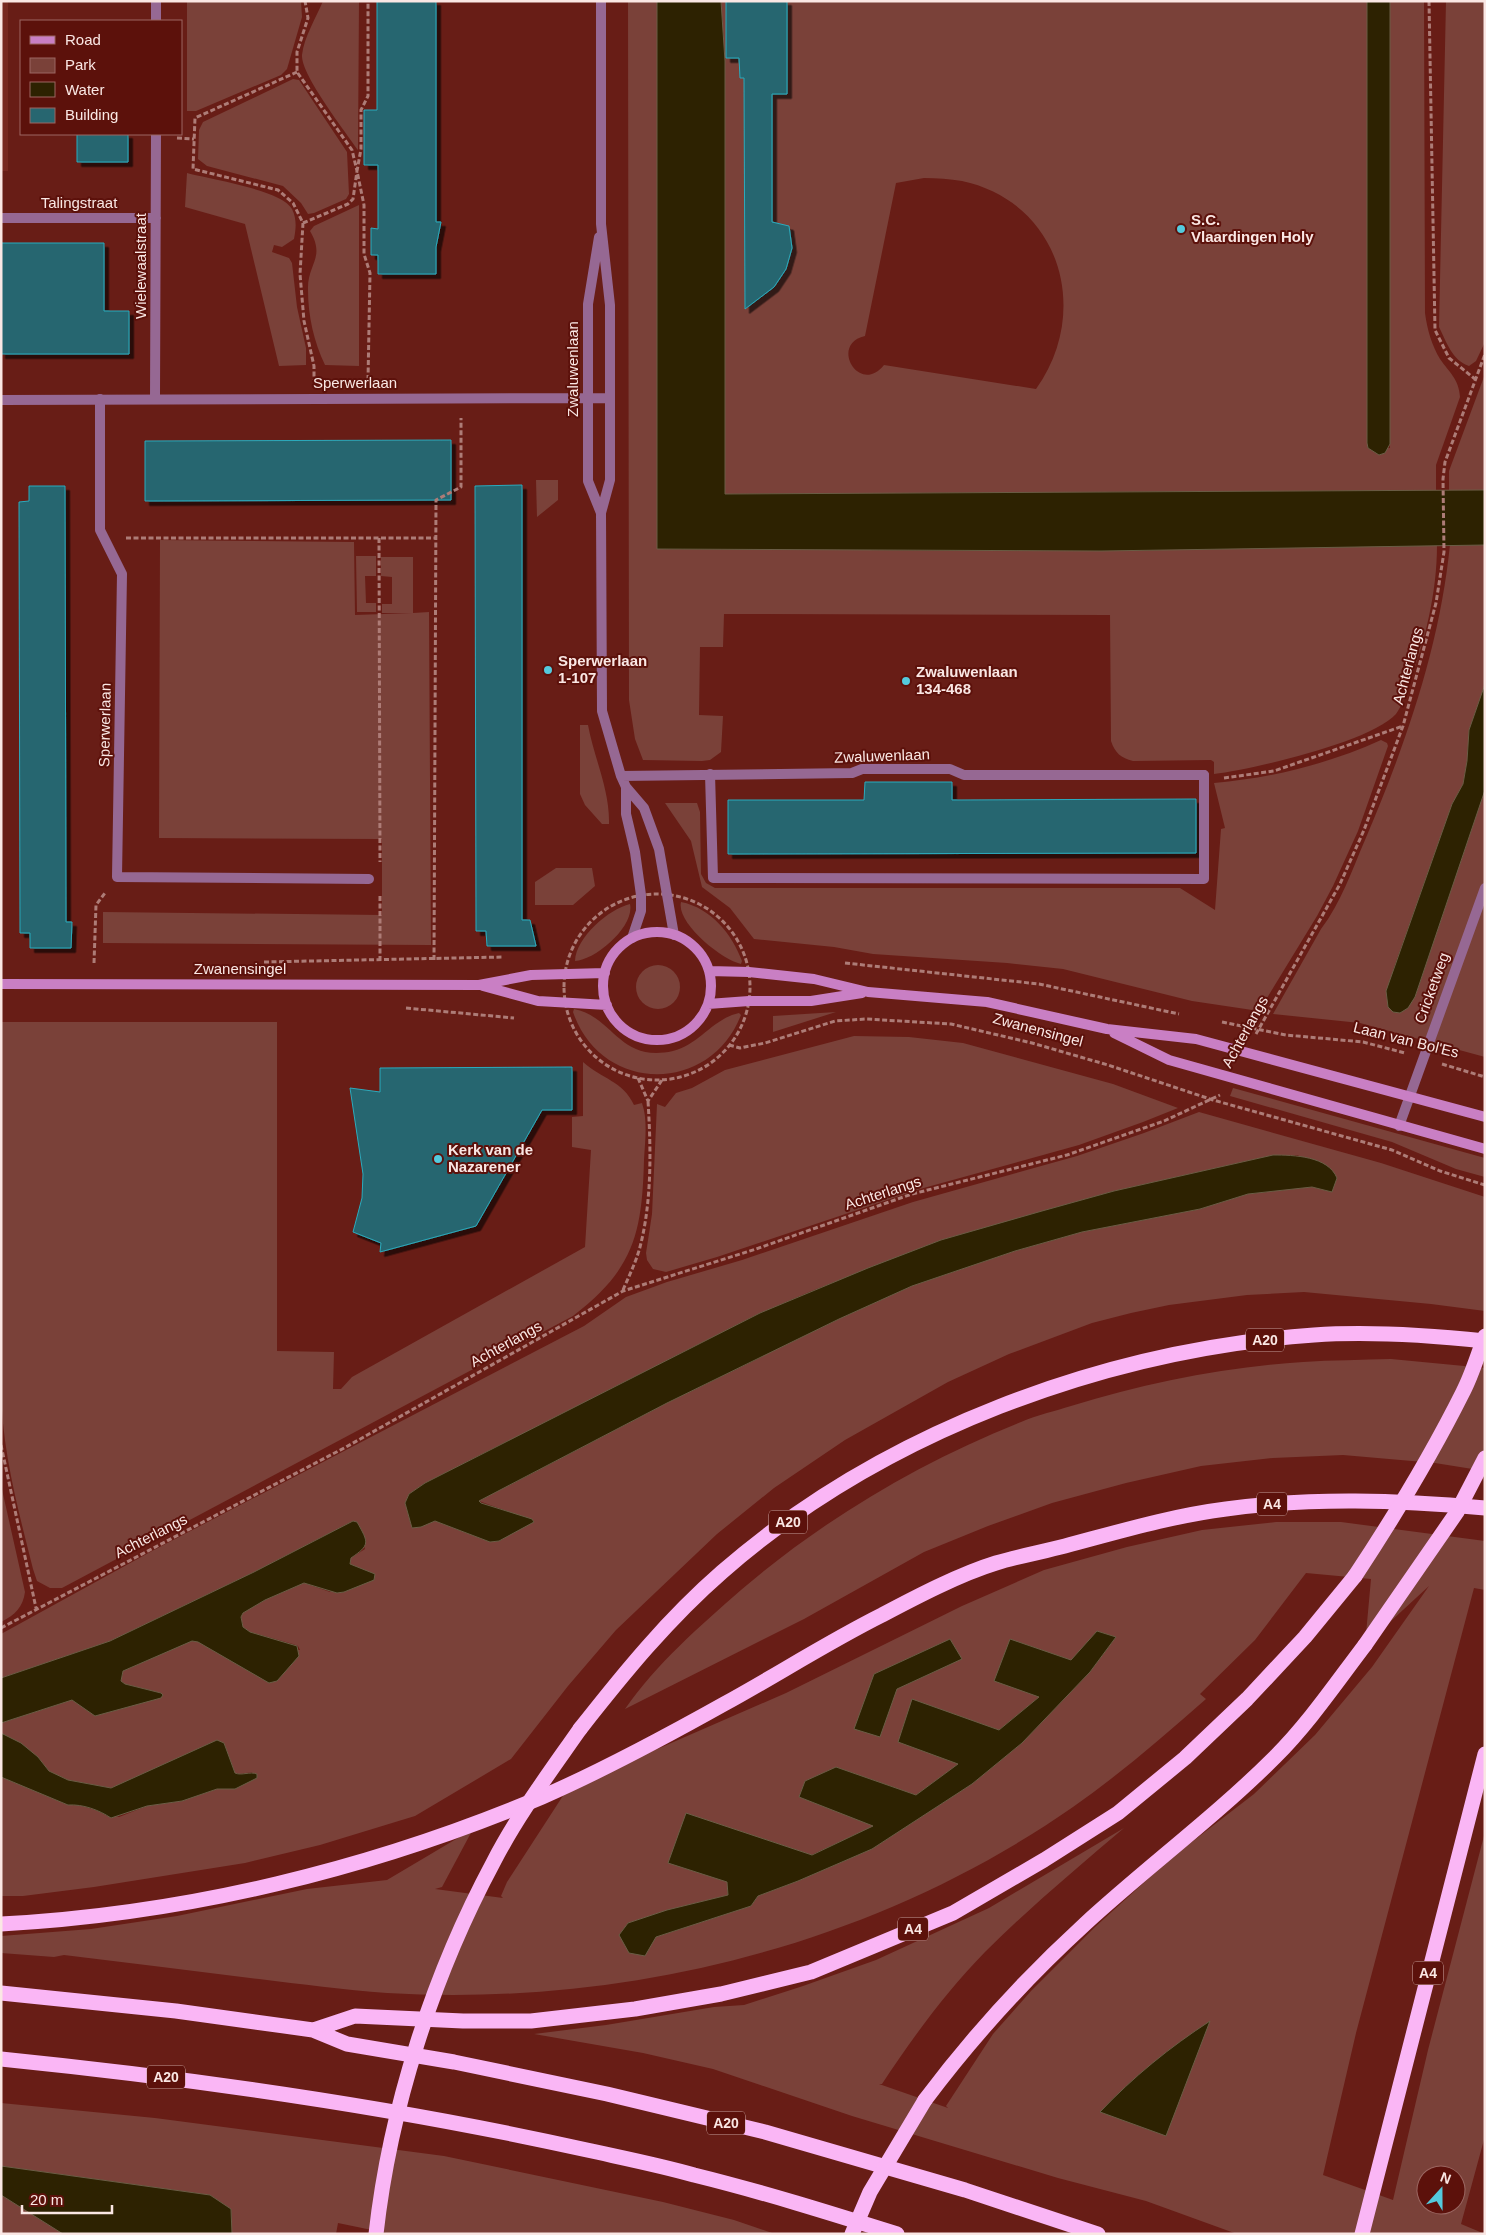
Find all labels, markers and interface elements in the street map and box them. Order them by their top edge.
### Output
legend [20,20,182,135]
text: Road [65,31,101,48]
text: Park [65,56,96,73]
text: Water [65,81,104,98]
text: Building [65,106,118,123]
street label: Talingstraat [41,194,118,211]
place label: S.C. Vlaardingen Holy [1191,211,1314,245]
street label: Wielewaalstraat [132,212,149,319]
marker: S.C. Vlaardingen Holy [1175,223,1187,235]
street label: Zwaluwenlaan [564,321,581,417]
street label: Sperwerlaan [313,374,397,391]
street label: Achterlangs [1389,625,1426,706]
place label: Sperwerlaan 1-107 [558,652,647,686]
place label: Zwaluwenlaan 134-468 [916,663,1018,697]
marker: Sperwerlaan 1-107 [542,664,554,676]
marker: Zwaluwenlaan 134-468 [900,675,912,687]
street label: Sperwerlaan [95,683,114,767]
street label: Zwaluwenlaan [834,745,930,766]
street label: Cricketweg [1411,950,1452,1026]
street label: Zwanensingel [194,960,286,977]
street label: Achterlangs [1218,993,1271,1071]
street label: Zwanensingel [991,1009,1085,1050]
street label: Laan van Bol'Es [1352,1018,1461,1061]
place label: Kerk van de Nazarener [448,1141,533,1175]
marker: Kerk van de Nazarener [432,1153,444,1165]
street label: Achterlangs [843,1172,923,1213]
street label: Achterlangs [467,1317,545,1370]
road number: A20 [1246,1328,1284,1352]
road number: A4 [1257,1492,1287,1516]
street label: Achterlangs [112,1510,190,1561]
road number: A20 [769,1510,807,1534]
road number: A4 [898,1918,928,1940]
road number: A4 [1413,1962,1443,1985]
road number: A20 [147,2066,185,2088]
road number: A20 [707,2112,745,2134]
north arrow [1416,2165,1466,2215]
text: N [1438,2169,1453,2187]
scale bar [22,2182,112,2214]
text: 20 m [30,2191,63,2208]

